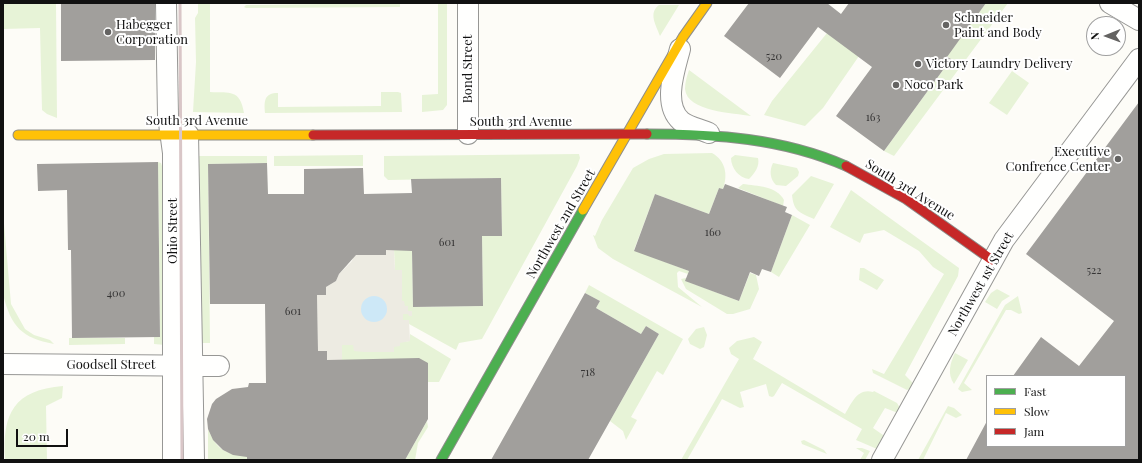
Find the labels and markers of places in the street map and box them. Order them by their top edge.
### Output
place label: Schneider Paint and Body [954,10,1042,41]
place label: Habegger Corporation [116,17,188,48]
marker: Schneider Paint and Body [941,20,951,30]
marker: Habegger Corporation [103,27,113,37]
place label: Victory Laundry Delivery [926,56,1072,72]
marker: Victory Laundry Delivery [913,59,923,69]
place label: Noco Park [904,77,963,93]
marker: Noco Park [891,80,901,90]
place label: Executive Confrence Center [1006,144,1110,175]
marker: Executive Confrence Center [1113,154,1123,164]

